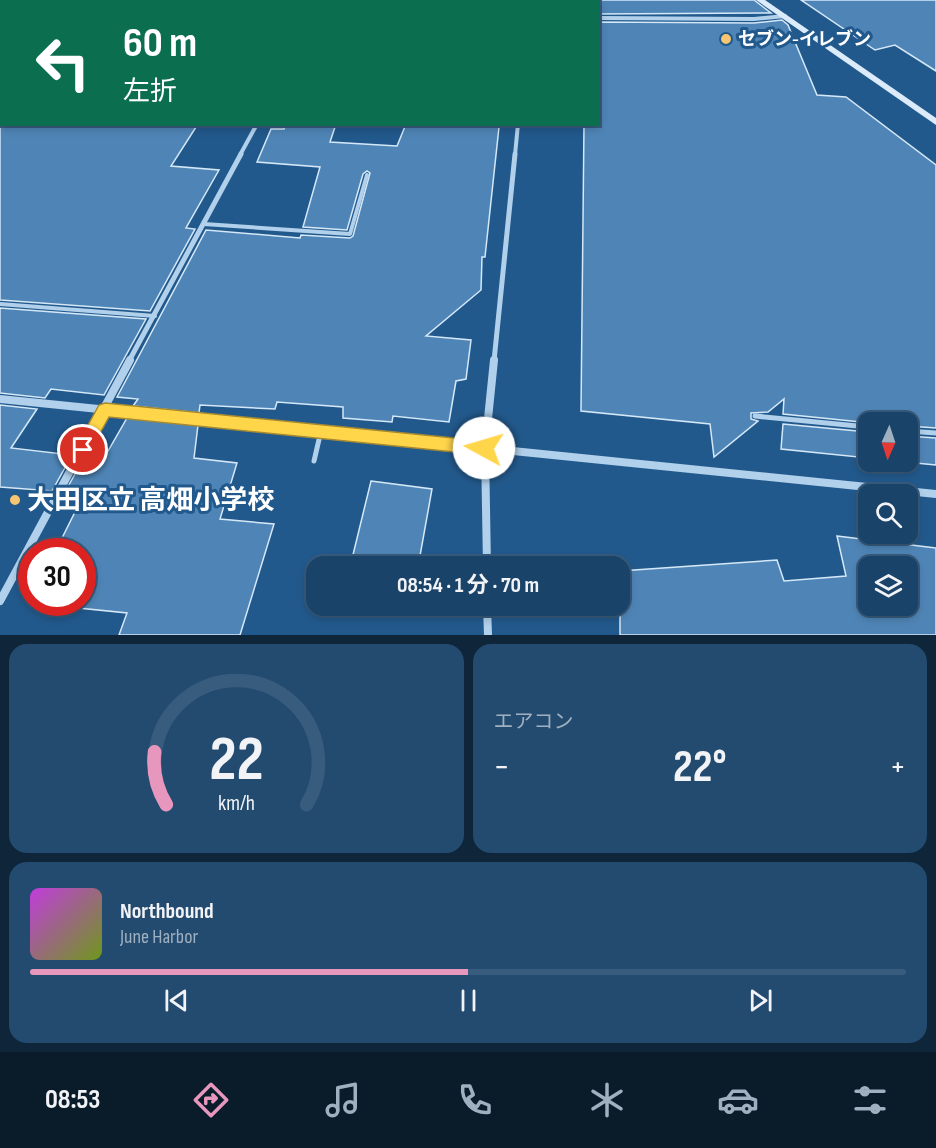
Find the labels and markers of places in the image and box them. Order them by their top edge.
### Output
place label: セブン-イレブン [738,29,871,50]
marker: セブン-イレブン [719,32,733,46]
pin [57,424,108,475]
place label: 大田区立 高畑小学校 [27,485,274,517]
marker: 大田区立 高畑小学校 [8,493,22,507]

